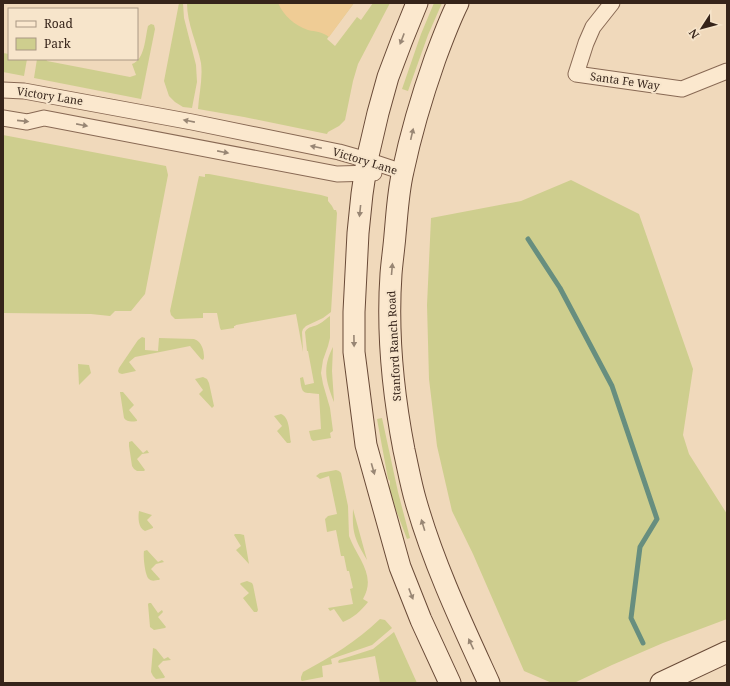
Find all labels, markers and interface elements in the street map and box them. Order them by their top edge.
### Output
legend [8,8,138,60]
north arrow [682,8,722,48]
text: Road [44,15,74,32]
text: N [685,26,702,42]
one-way arrow [399,34,405,45]
text: Park [44,35,72,52]
street label: Santa Fe Way [589,68,662,93]
street label: Victory Lane [16,83,84,108]
one-way arrow [17,117,29,124]
one-way arrow [182,118,195,124]
one-way arrow [76,123,88,129]
one-way arrow [409,128,415,140]
one-way arrow [310,144,322,150]
street label: Victory Lane [331,144,399,178]
one-way arrow [217,149,230,155]
one-way arrow [357,205,363,217]
one-way arrow [388,263,395,275]
street label: Stanford Ranch Road [383,290,404,402]
one-way arrow [351,335,357,348]
one-way arrow [370,464,376,476]
one-way arrow [420,518,426,530]
one-way arrow [408,588,414,600]
one-way arrow [468,638,474,649]

